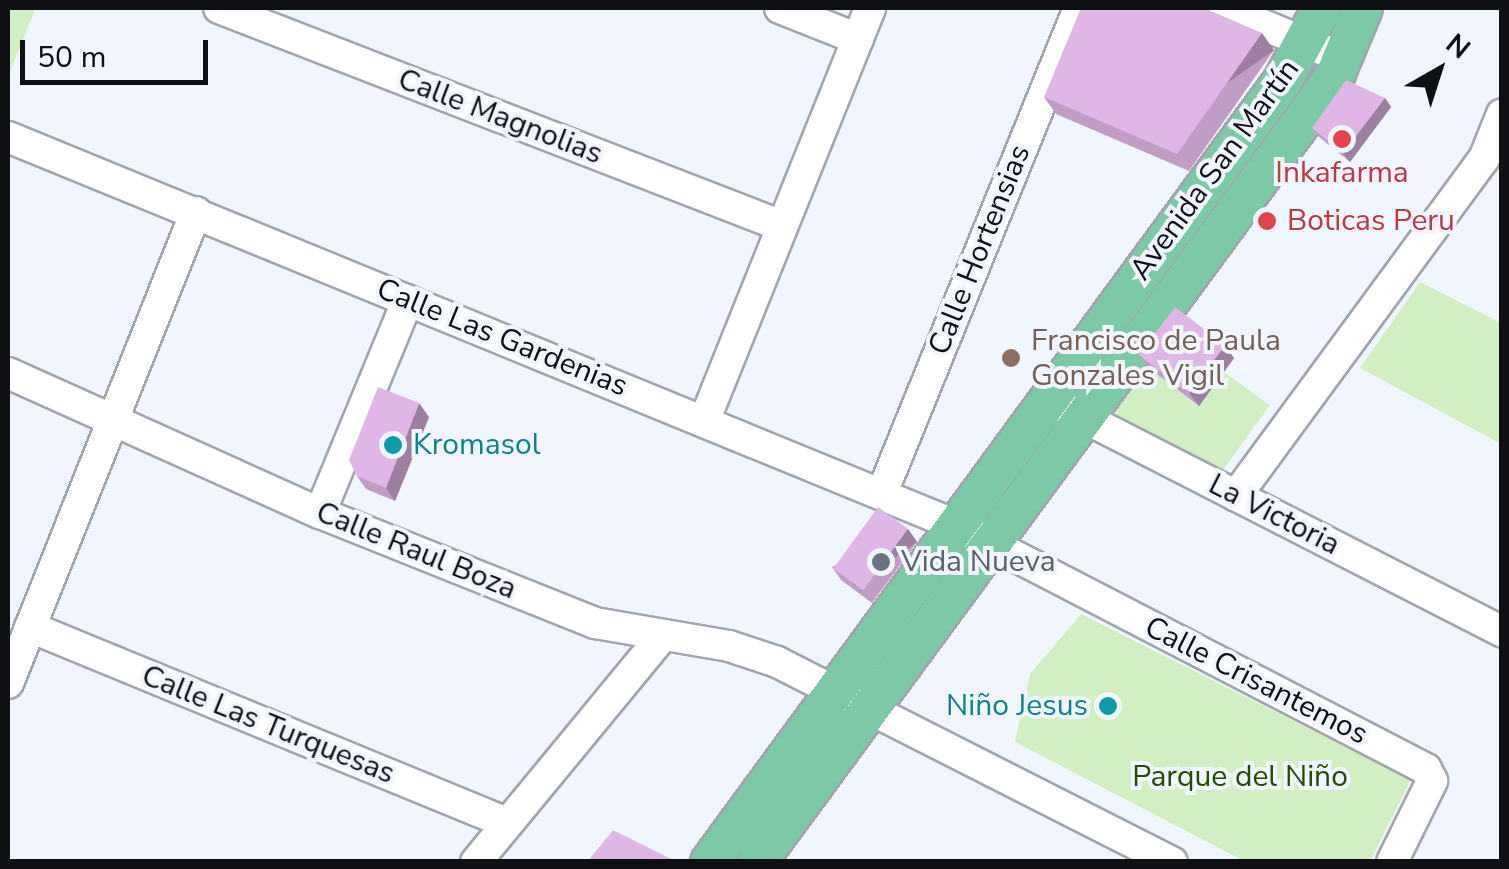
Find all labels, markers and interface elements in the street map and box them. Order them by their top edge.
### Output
scale bar [25,20,212,82]
north arrow [1389,20,1489,120]
text: N [1438,25,1478,68]
text: 50 m [37,37,106,78]
street label: Avenida San Martín [1123,53,1307,287]
street label: Calle Magnolias [393,62,607,172]
marker: Inkafarma [1331,128,1353,150]
street label: Calle Hortensias [922,140,1038,360]
place label: Inkafarma [1275,155,1409,191]
place label: Boticas Peru [1287,203,1455,239]
marker: Boticas Peru [1256,210,1278,232]
street label: Calle Las Gardenias [371,271,633,405]
place label: Francisco de Paula Gonzales Vigil [1031,323,1281,394]
marker: Francisco de Paula Gonzales Vigil [1000,347,1022,369]
place label: Kromasol [413,427,541,463]
marker: Kromasol [382,434,404,456]
street label: La Victoria [1203,467,1345,563]
street label: Calle Raul Boza [311,494,521,608]
place label: Vida Nueva [901,544,1056,580]
marker: Vida Nueva [870,551,892,573]
street label: Calle Crisantemos [1139,609,1373,753]
street label: Calle Las Turquesas [136,658,400,792]
place label: Niño Jesus [946,688,1088,724]
marker: Niño Jesus [1097,695,1119,717]
park label: Parque del Niño [1132,759,1348,795]

